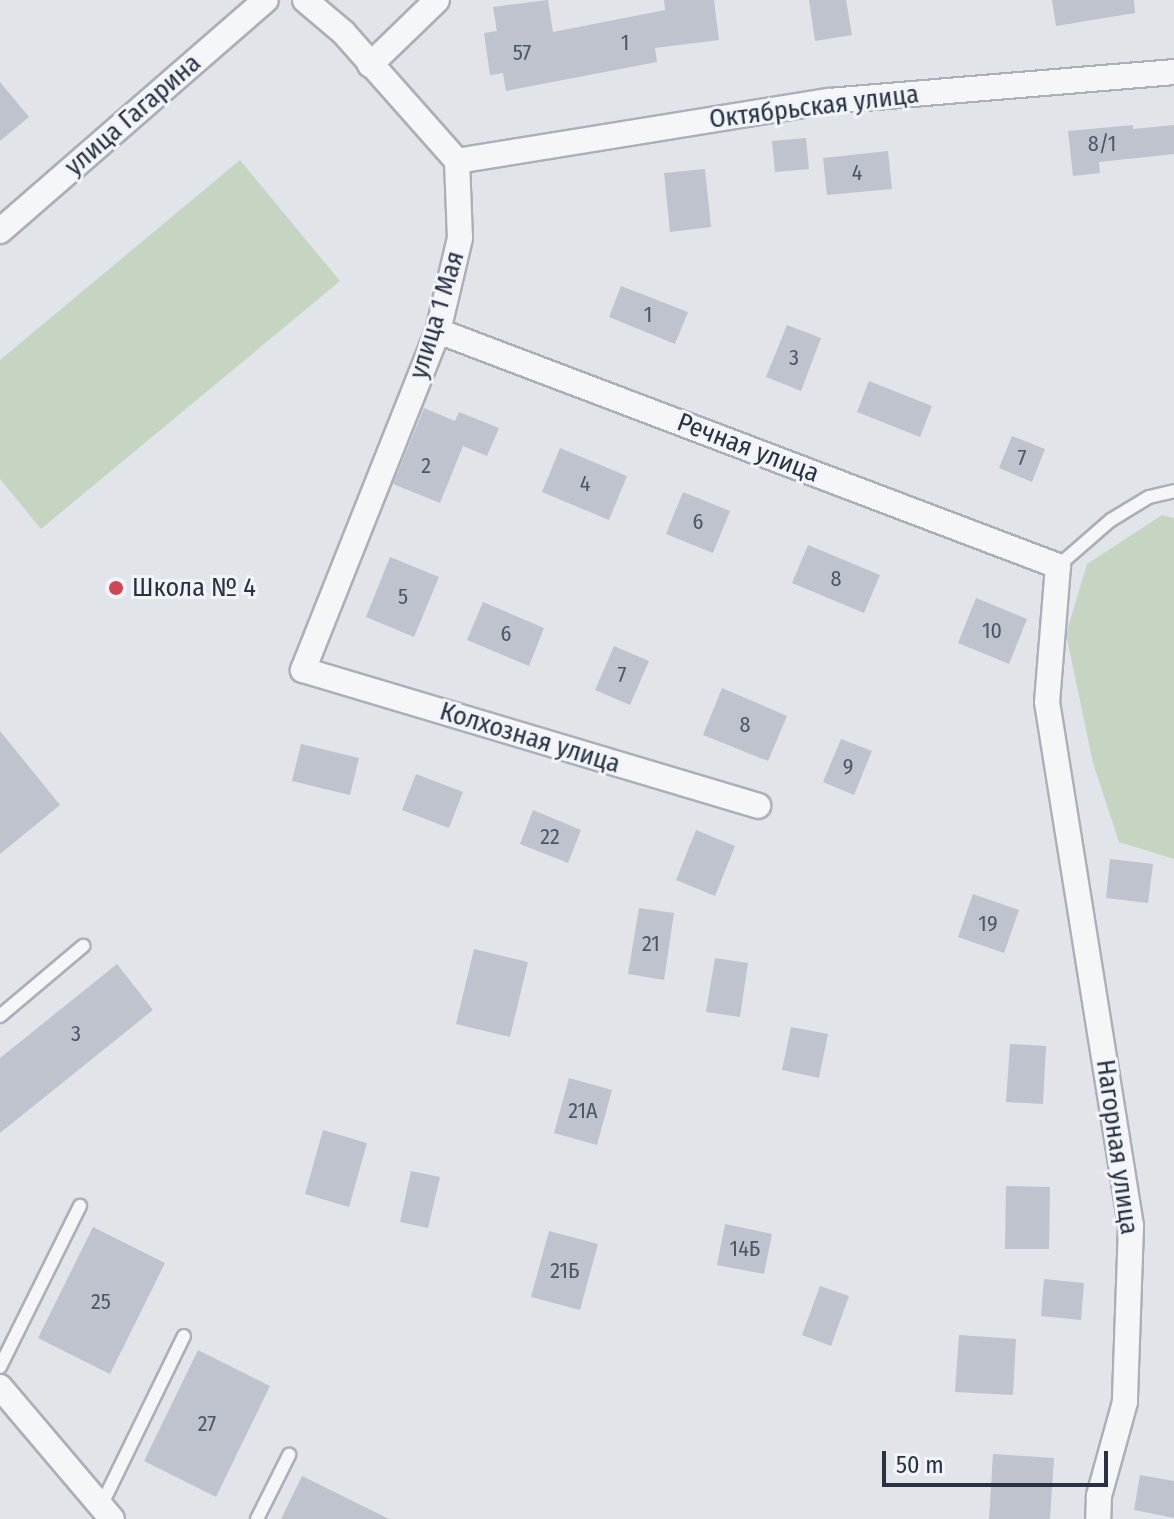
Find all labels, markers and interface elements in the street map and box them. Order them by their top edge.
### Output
house number: 1 [621,30,629,56]
house number: 57 [513,40,531,66]
street label: улица Гагарина [59,48,207,182]
street label: Октябрьская улица [708,79,920,135]
house number: 8/1 [1088,131,1116,157]
house number: 4 [852,160,862,186]
street label: улица 1 Мая [403,248,471,382]
house number: 1 [644,302,652,328]
house number: 3 [789,345,799,371]
street label: Речная улица [673,407,823,489]
house number: 7 [1018,445,1026,471]
house number: 2 [421,453,431,479]
house number: 4 [580,471,590,497]
house number: 6 [693,509,703,535]
house number: 8 [831,566,841,592]
place label: Школа № 4 [132,572,256,604]
marker: Школа № 4 [107,579,125,597]
house number: 5 [398,584,408,610]
house number: 10 [982,618,1002,644]
house number: 6 [501,621,511,647]
house number: 7 [618,662,626,688]
street label: Колхозная улица [436,696,624,780]
house number: 8 [740,712,750,738]
house number: 9 [843,754,853,780]
house number: 22 [540,824,560,850]
house number: 19 [978,911,998,937]
house number: 21 [642,931,660,957]
house number: 3 [71,1021,81,1047]
street label: Нагорная улица [1089,1058,1145,1236]
house number: 21А [568,1098,598,1124]
house number: 14Б [730,1236,760,1262]
house number: 21Б [550,1258,580,1284]
house number: 25 [91,1289,111,1315]
house number: 27 [198,1411,216,1437]
scale bar [886,1435,1112,1485]
text: 50 m [896,1451,944,1479]

